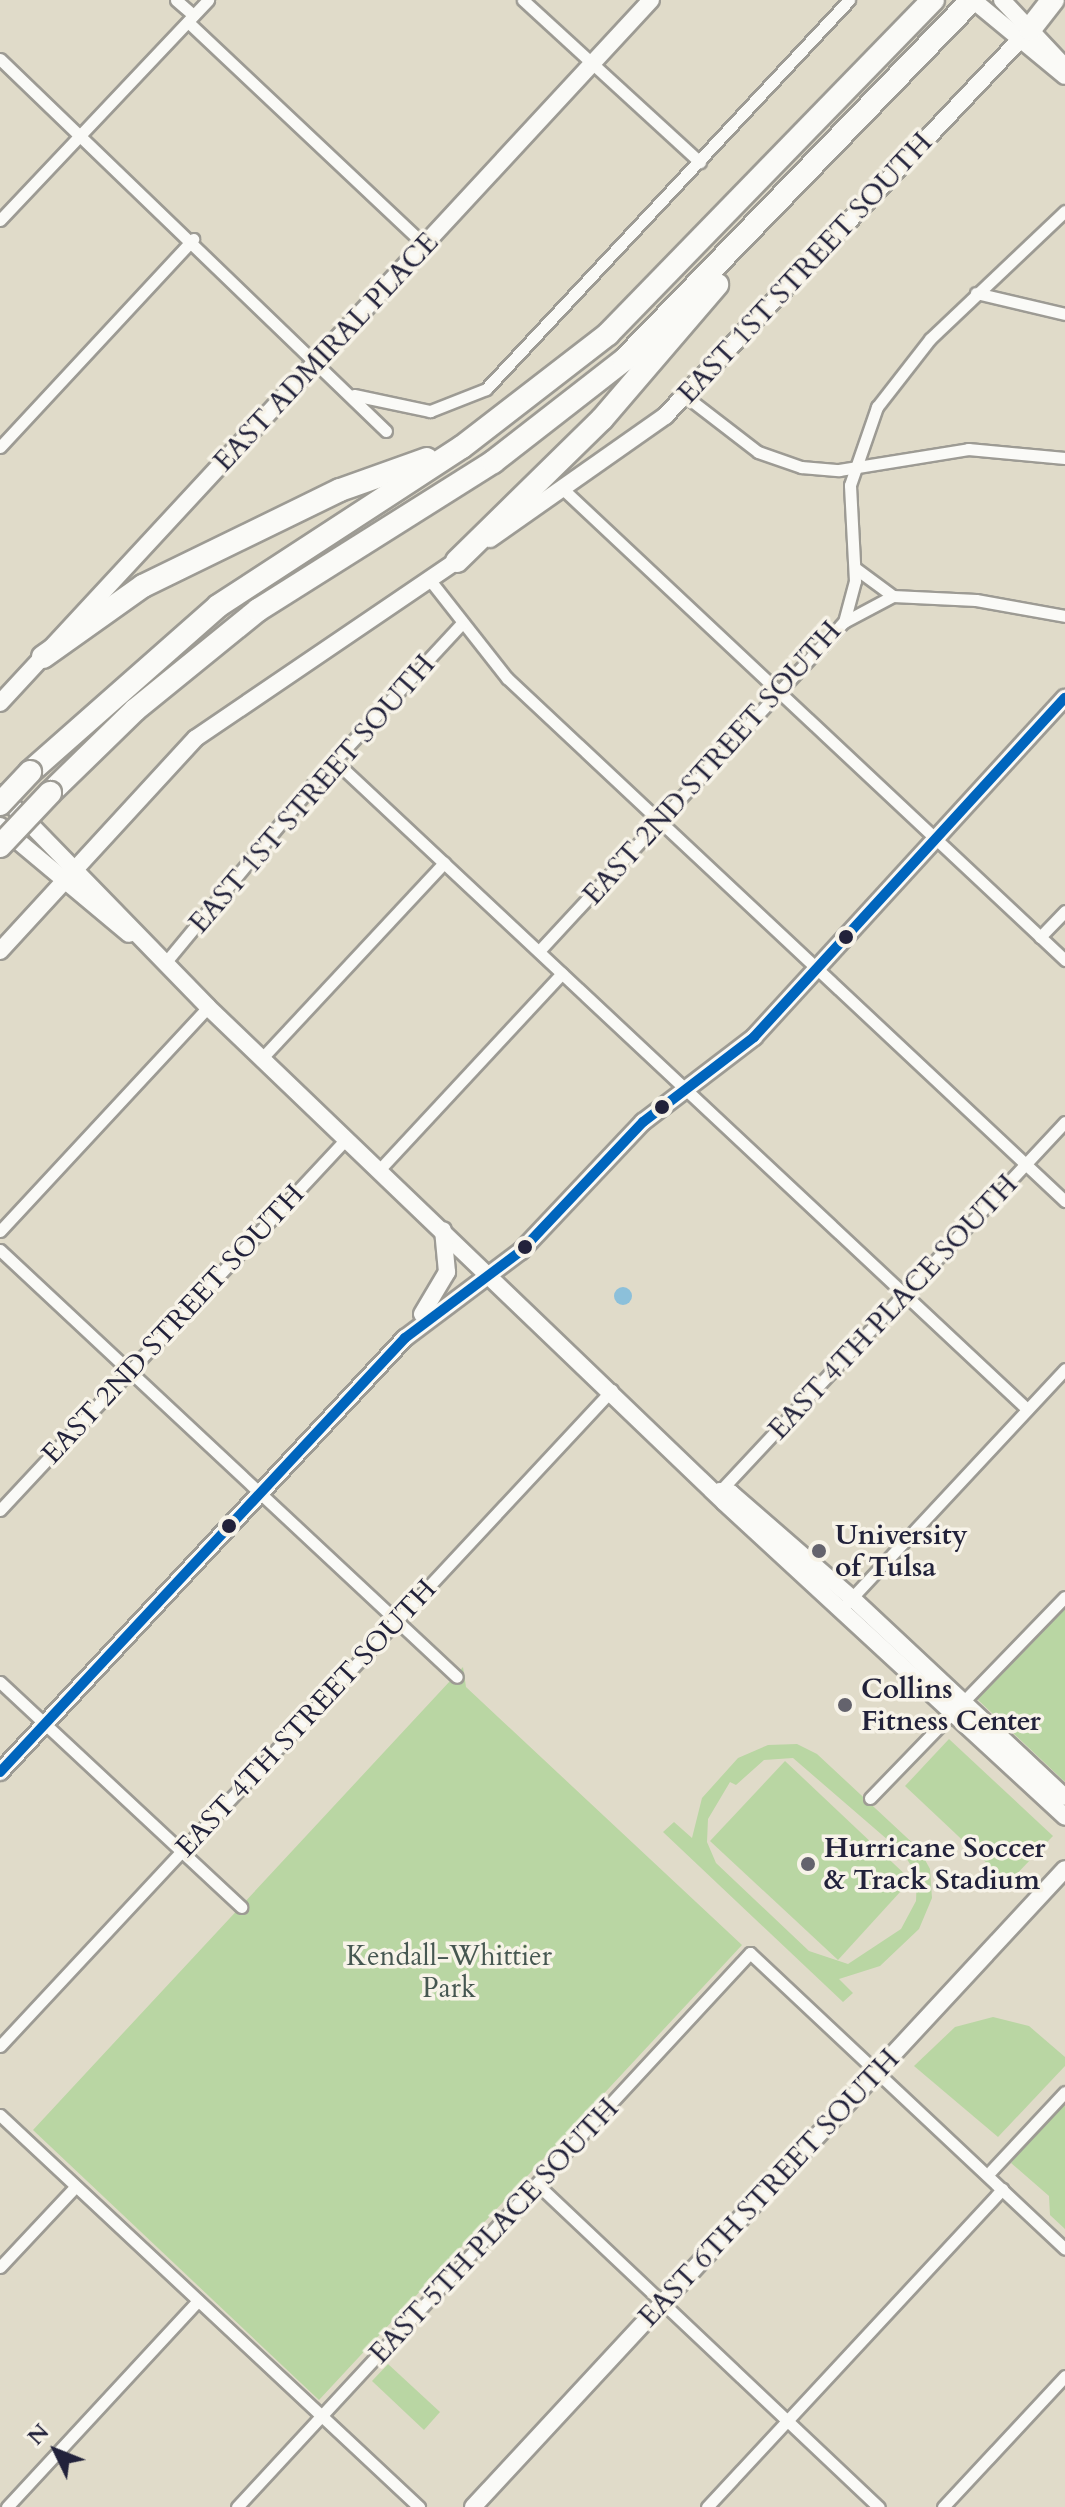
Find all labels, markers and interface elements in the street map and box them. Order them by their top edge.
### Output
street label: EAST 1ST STREET SOUTH [671,126,939,410]
street label: EAST ADMIRAL PLACE [207,226,445,478]
street label: EAST 2ND STREET SOUTH [576,615,848,911]
street label: EAST 1ST STREET SOUTH [182,648,442,940]
unlabelled marker [838,929,854,945]
unlabelled marker [654,1099,670,1115]
street label: EAST 4TH PLACE SOUTH [761,1168,1025,1446]
street label: EAST 2ND STREET SOUTH [35,1177,311,1471]
unlabelled marker [517,1239,533,1255]
unlabelled marker [221,1518,237,1534]
place label: University of Tulsa [835,1518,968,1584]
marker: University of Tulsa [810,1542,828,1560]
street label: EAST 4TH STREET SOUTH [169,1572,443,1864]
place label: Collins Fitness Center [861,1672,1041,1738]
marker: Collins Fitness Center [836,1696,854,1714]
place label: Hurricane Soccer & Track Stadium [824,1831,1045,1897]
marker: Hurricane Soccer & Track Stadium [799,1855,817,1873]
park label: Kendall-Whittier Park [346,1939,552,2005]
street label: EAST 6TH STREET SOUTH [632,2042,906,2334]
street label: EAST 5TH PLACE SOUTH [362,2092,626,2370]
north arrow [16,2411,96,2491]
text: N [21,2417,56,2452]

